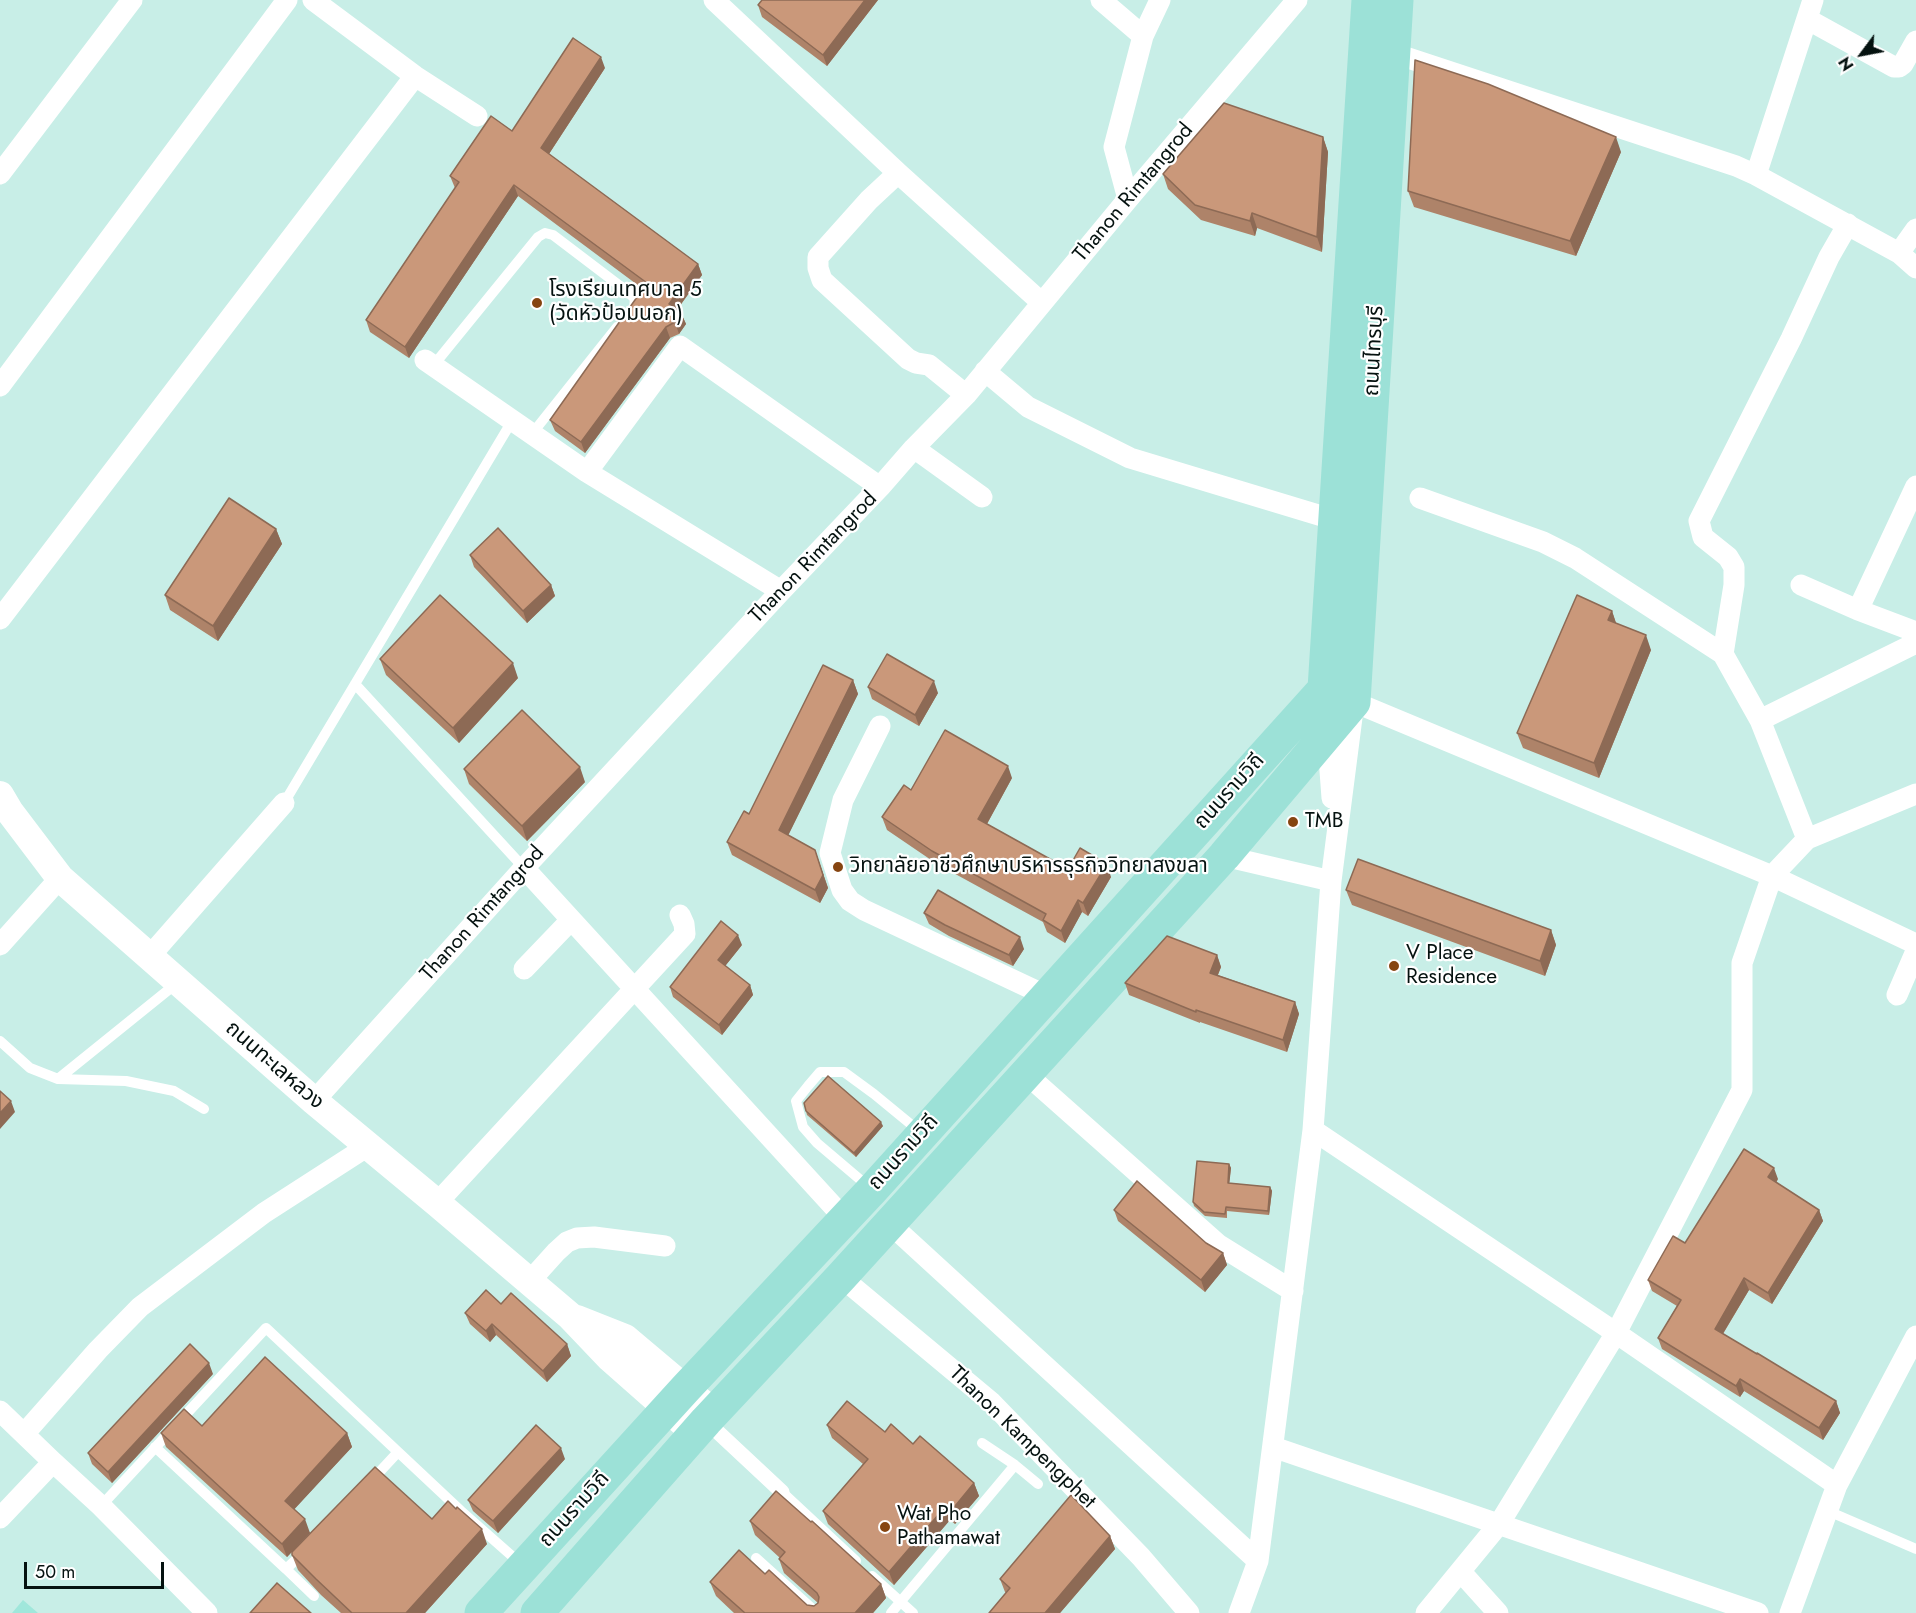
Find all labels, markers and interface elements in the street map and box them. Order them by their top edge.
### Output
north arrow [1832,24,1892,84]
text: N [1833,52,1859,75]
street label: Thanon Rimtangrod [1069,119,1199,267]
place label: โรงเรียนเทศบาล 5 (วัดหัวป้อมนอก) [549,278,702,328]
marker: โรงเรียนเทศบาล 5 (วัดหัวป้อมนอก) [530,296,544,310]
street label: ถนนไทรบุรี [1360,305,1390,397]
street label: Thanon Rimtangrod [745,487,883,629]
street label: ถนนรามวิถี [1190,749,1270,835]
place label: TMB [1305,809,1343,835]
marker: TMB [1286,815,1300,829]
street label: Thanon Rimtangrod [416,841,550,987]
place label: วิทยาลัยอาชีวศึกษาบริหารธุรกิจวิทยาสงขลา [850,854,1208,880]
marker: วิทยาลัยอาชีวศึกษาบริหารธุรกิจวิทยาสงขลา [831,860,845,874]
place label: V Place Residence [1406,941,1497,991]
marker: V Place Residence [1387,959,1401,973]
street label: ถนนทะเลหลวง [220,1016,328,1116]
street label: ถนนรามวิถี [864,1110,944,1196]
street label: Thanon Kampengphet [944,1362,1100,1514]
street label: ถนนรามวิถี [535,1467,615,1553]
place label: Wat Pho Pathamawat [897,1502,1000,1552]
marker: Wat Pho Pathamawat [878,1520,892,1534]
scale bar [27,1550,166,1588]
text: 50 m [35,1559,75,1585]

